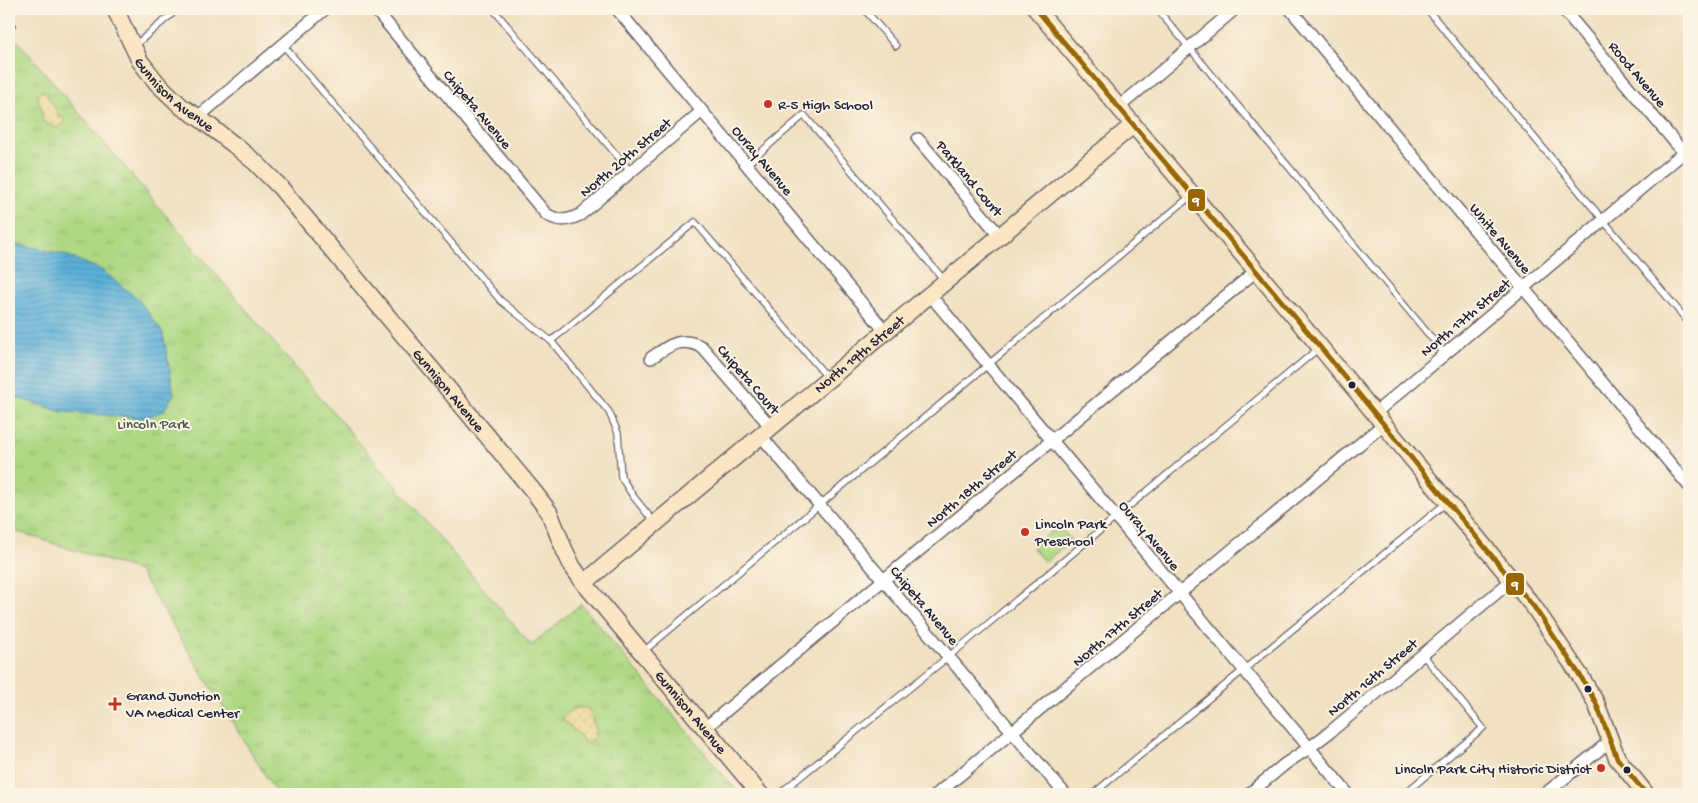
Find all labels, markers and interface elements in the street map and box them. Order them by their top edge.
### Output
street label: Rood Avenue [1604,39,1670,112]
street label: Gunnison Avenue [129,54,217,137]
street label: Chipeta Avenue [438,67,515,154]
place label: R-5 High School [778,97,873,115]
marker: R-5 High School [762,98,774,110]
street label: North 20th Street [577,114,677,202]
street label: Ouray Avenue [727,123,796,200]
street label: Parkland Court [931,137,1007,223]
line badge: 9 [1187,188,1206,212]
text: 9 [1191,194,1200,211]
street label: White Avenue [1465,200,1534,278]
street label: North 17th Street [1418,274,1516,361]
street label: North 19th Street [811,311,910,398]
street label: Chipeta Court [712,342,784,420]
street label: Gunnison Avenue [407,346,488,437]
unlabelled marker [1347,380,1357,390]
park label: Lincoln Park [117,416,190,434]
street label: North 18th Street [923,445,1023,533]
street label: Ouray Avenue [1114,498,1183,575]
place label: Lincoln Park Preschool [1034,516,1108,551]
marker: Lincoln Park Preschool [1019,526,1031,538]
street label: Chipeta Avenue [885,563,962,650]
line badge: 9 [1505,572,1525,596]
text: 9 [1510,578,1519,595]
street label: North 17th Street [1070,584,1168,671]
street label: North 16th Street [1325,634,1423,721]
street label: Gunnison Avenue [650,668,730,759]
unlabelled marker [1583,684,1593,694]
place label: Grand Junction VA Medical Center [125,688,241,723]
marker: Grand Junction VA Medical Center [108,697,122,711]
place label: Lincoln Park City Historic District [1395,761,1593,779]
marker: Lincoln Park City Historic District [1595,762,1607,774]
unlabelled marker [1622,765,1632,775]

